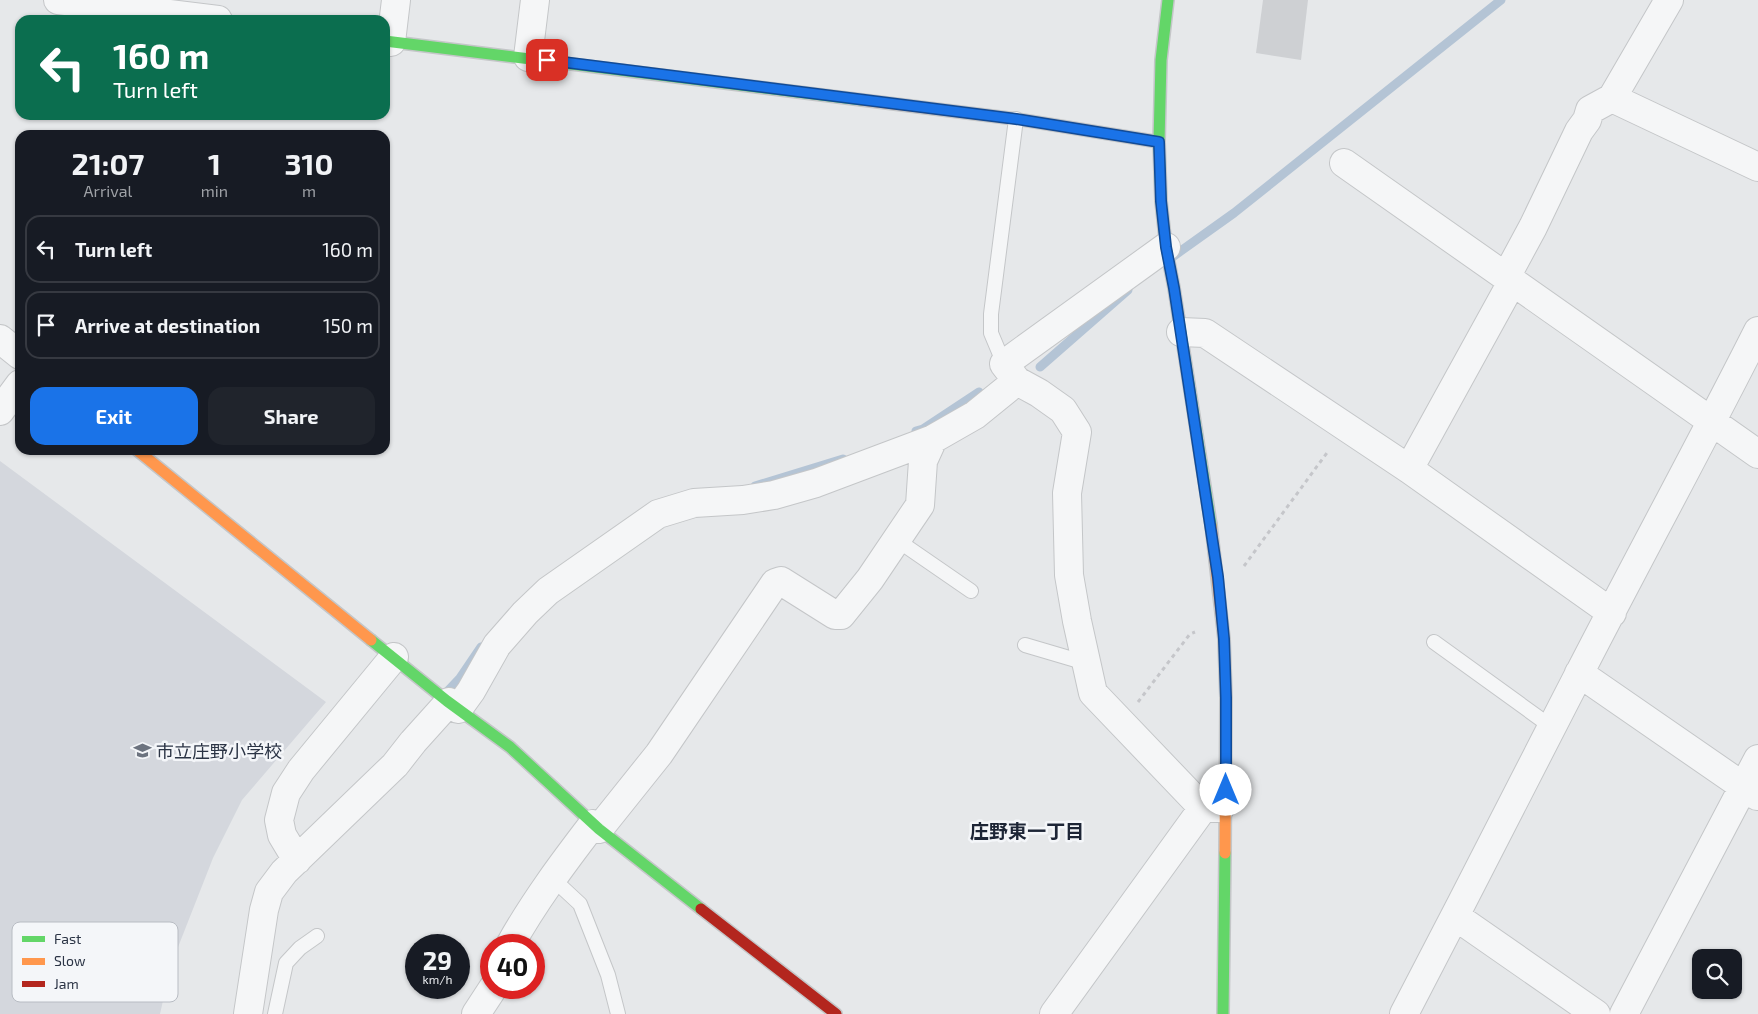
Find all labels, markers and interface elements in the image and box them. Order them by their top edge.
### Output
text: 160 m [113,34,209,76]
icon: left [30,35,95,100]
pin [526,39,568,81]
icon: arrive [533,46,561,74]
text: Turn left [113,76,198,102]
text: 21:07 [71,145,144,181]
text: 1 [208,145,221,181]
text: 310 [285,145,334,181]
text: Arrival [84,181,132,200]
text: min [201,181,228,200]
text: m [302,181,316,200]
icon: left [32,235,60,263]
text: Turn left [75,238,152,261]
text: 160 m [322,238,373,261]
icon: arrive [32,311,60,339]
text: Arrive at destination [75,314,260,337]
text: 150 m [323,314,373,337]
button: Exit [30,387,198,445]
button: Share [208,387,375,445]
place label: 市立庄野小学校 [156,740,282,762]
school or university icon: 市立庄野小学校 [132,741,152,761]
position arrow [1199,763,1251,815]
district label: 庄野東一丁目 [970,819,1084,842]
legend [12,922,178,1002]
text: Fast [54,930,81,947]
speed limit sign: 40 [480,934,545,999]
text: 29 [423,945,452,975]
map controls [1692,949,1742,999]
button: search [1692,949,1742,999]
text: Slow [54,952,86,969]
text: km/h [423,972,452,986]
text: Jam [54,975,79,992]

